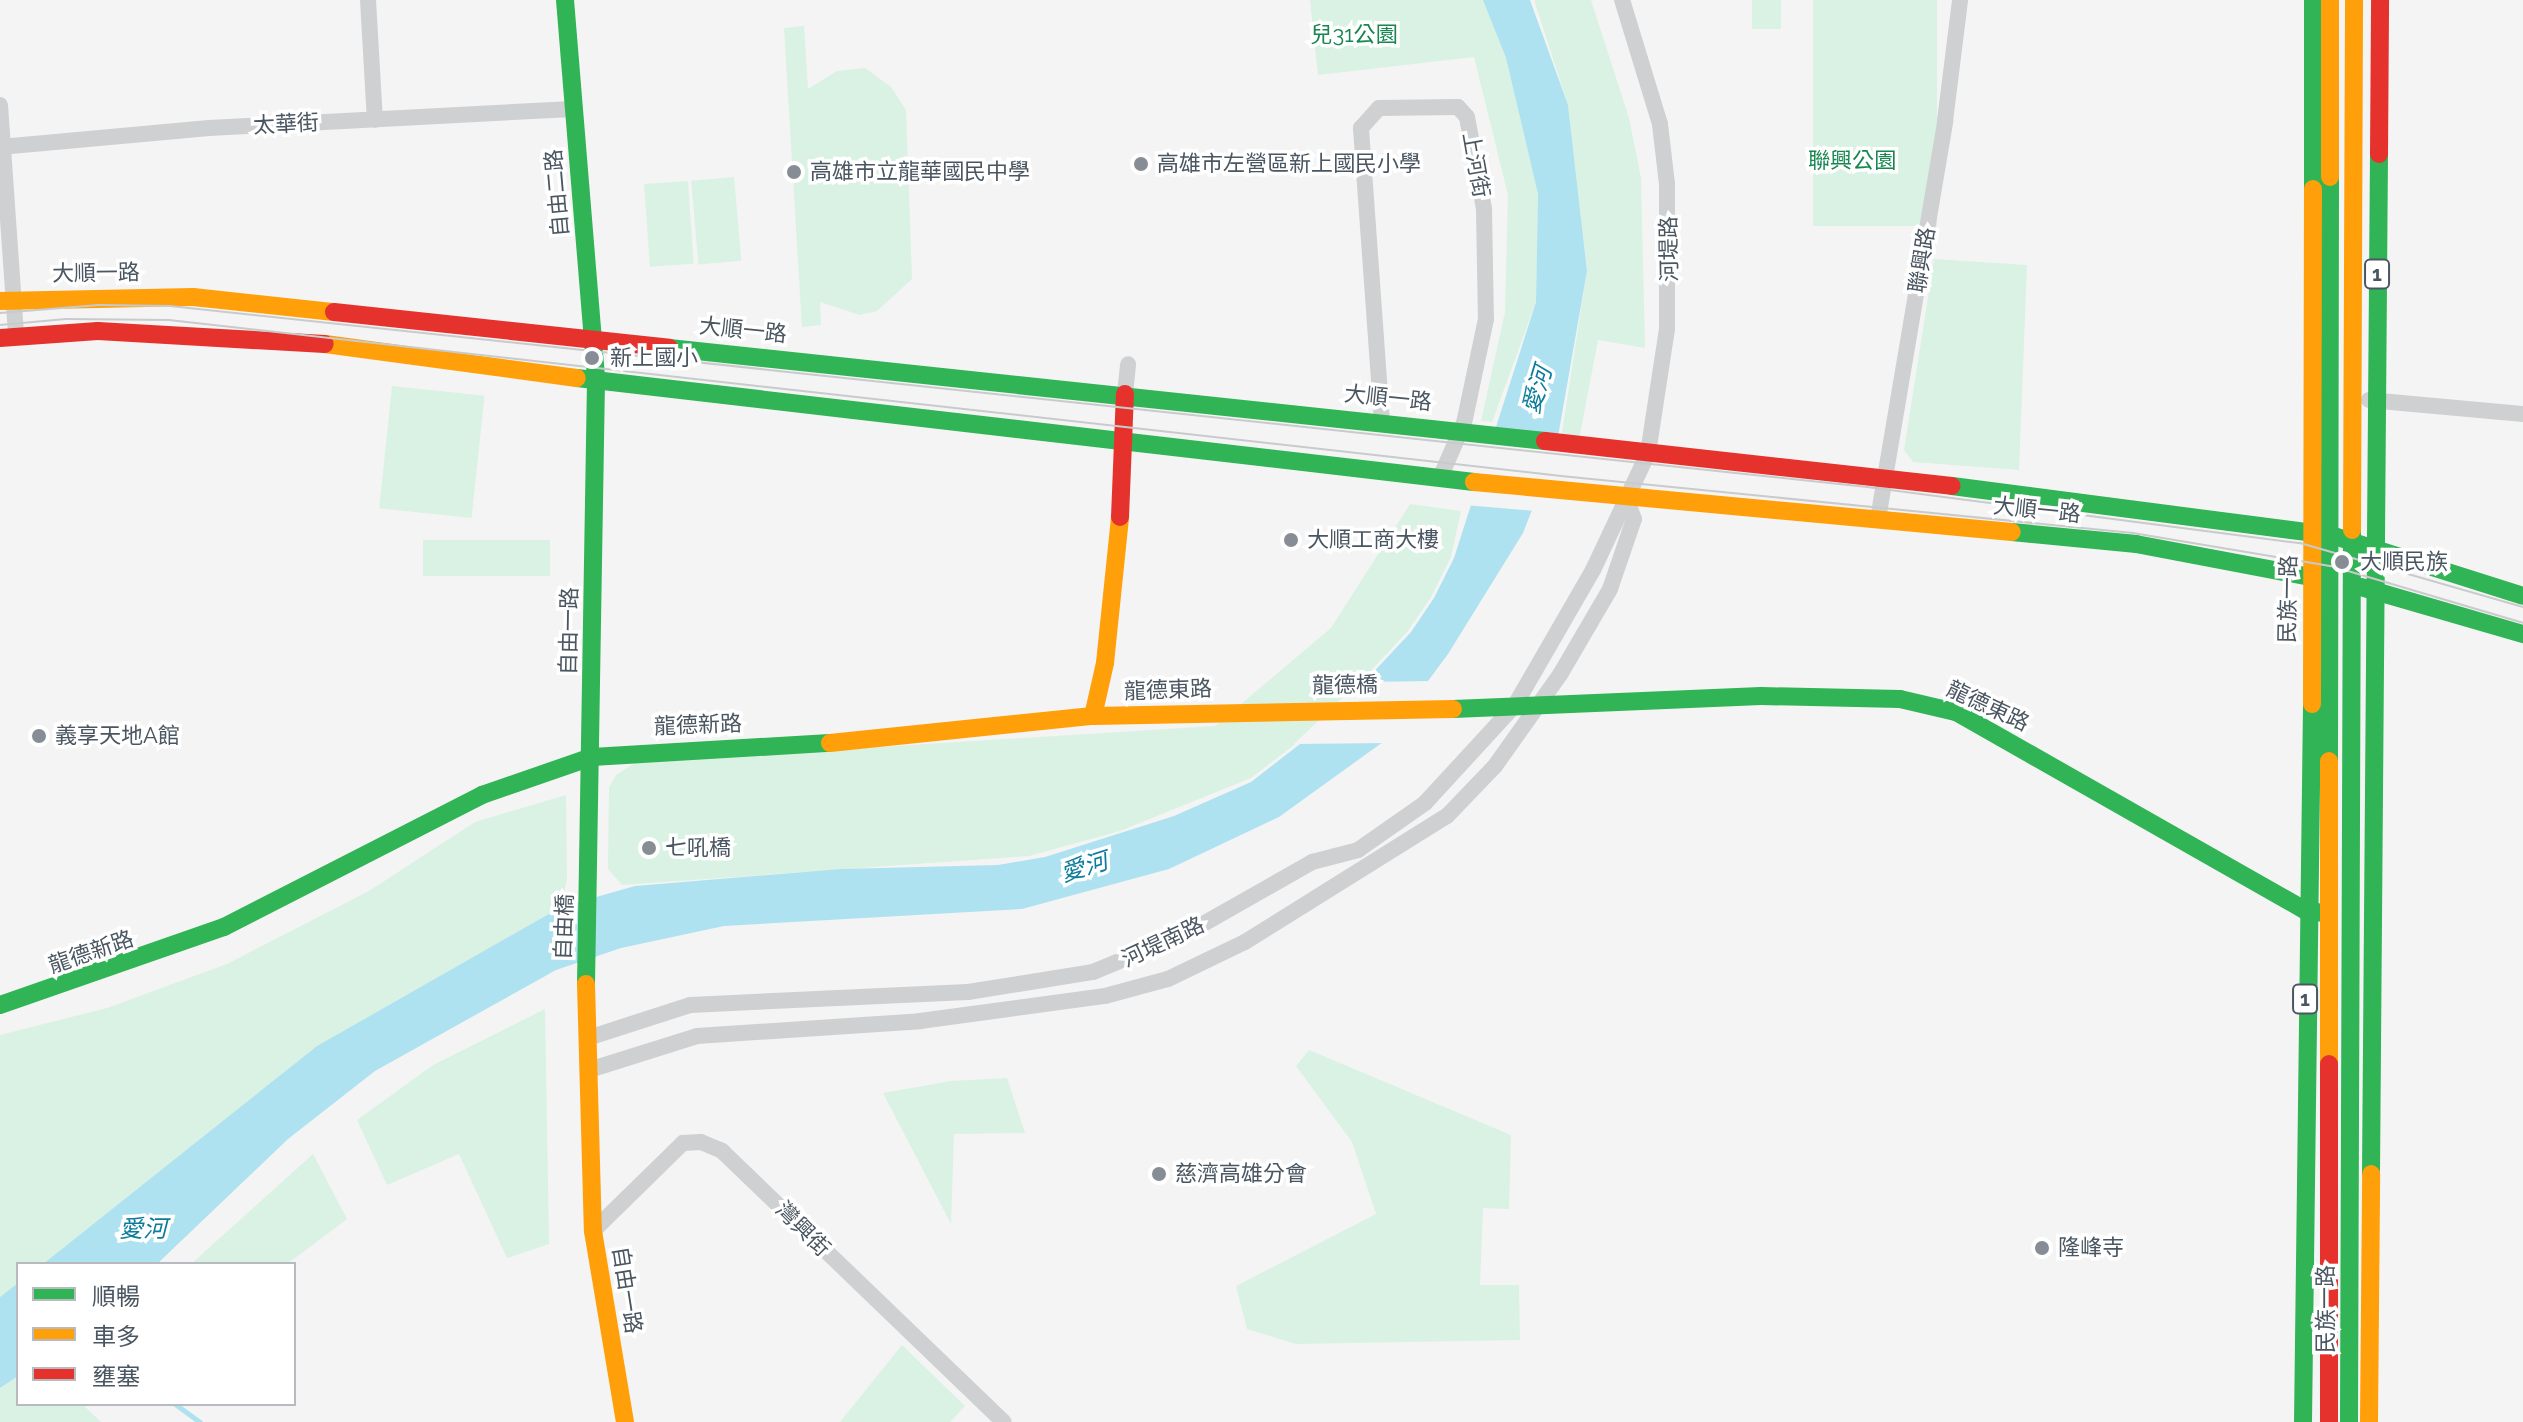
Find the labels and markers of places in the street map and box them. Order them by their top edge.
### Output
place label: 高雄市左營區新上國民小學 [1157,151,1421,177]
marker: 高雄市左營區新上國民小學 [1132,155,1150,173]
place label: 高雄市立龍華國民中學 [810,159,1030,185]
marker: 高雄市立龍華國民中學 [785,163,803,181]
place label: 新上國小 [610,345,698,371]
marker: 新上國小 [581,347,603,369]
place label: 大順工商大樓 [1307,527,1439,553]
marker: 大順工商大樓 [1282,531,1300,549]
place label: 大順民族 [2360,549,2448,575]
marker: 大順民族 [2331,551,2353,573]
place label: 義享天地A館 [55,723,180,749]
marker: 義享天地A館 [30,727,48,745]
place label: 七吼橋 [665,835,731,861]
marker: 七吼橋 [640,839,658,857]
place label: 慈濟高雄分會 [1175,1161,1307,1187]
marker: 慈濟高雄分會 [1150,1165,1168,1183]
place label: 隆峰寺 [2058,1235,2124,1261]
marker: 隆峰寺 [2033,1239,2051,1257]

